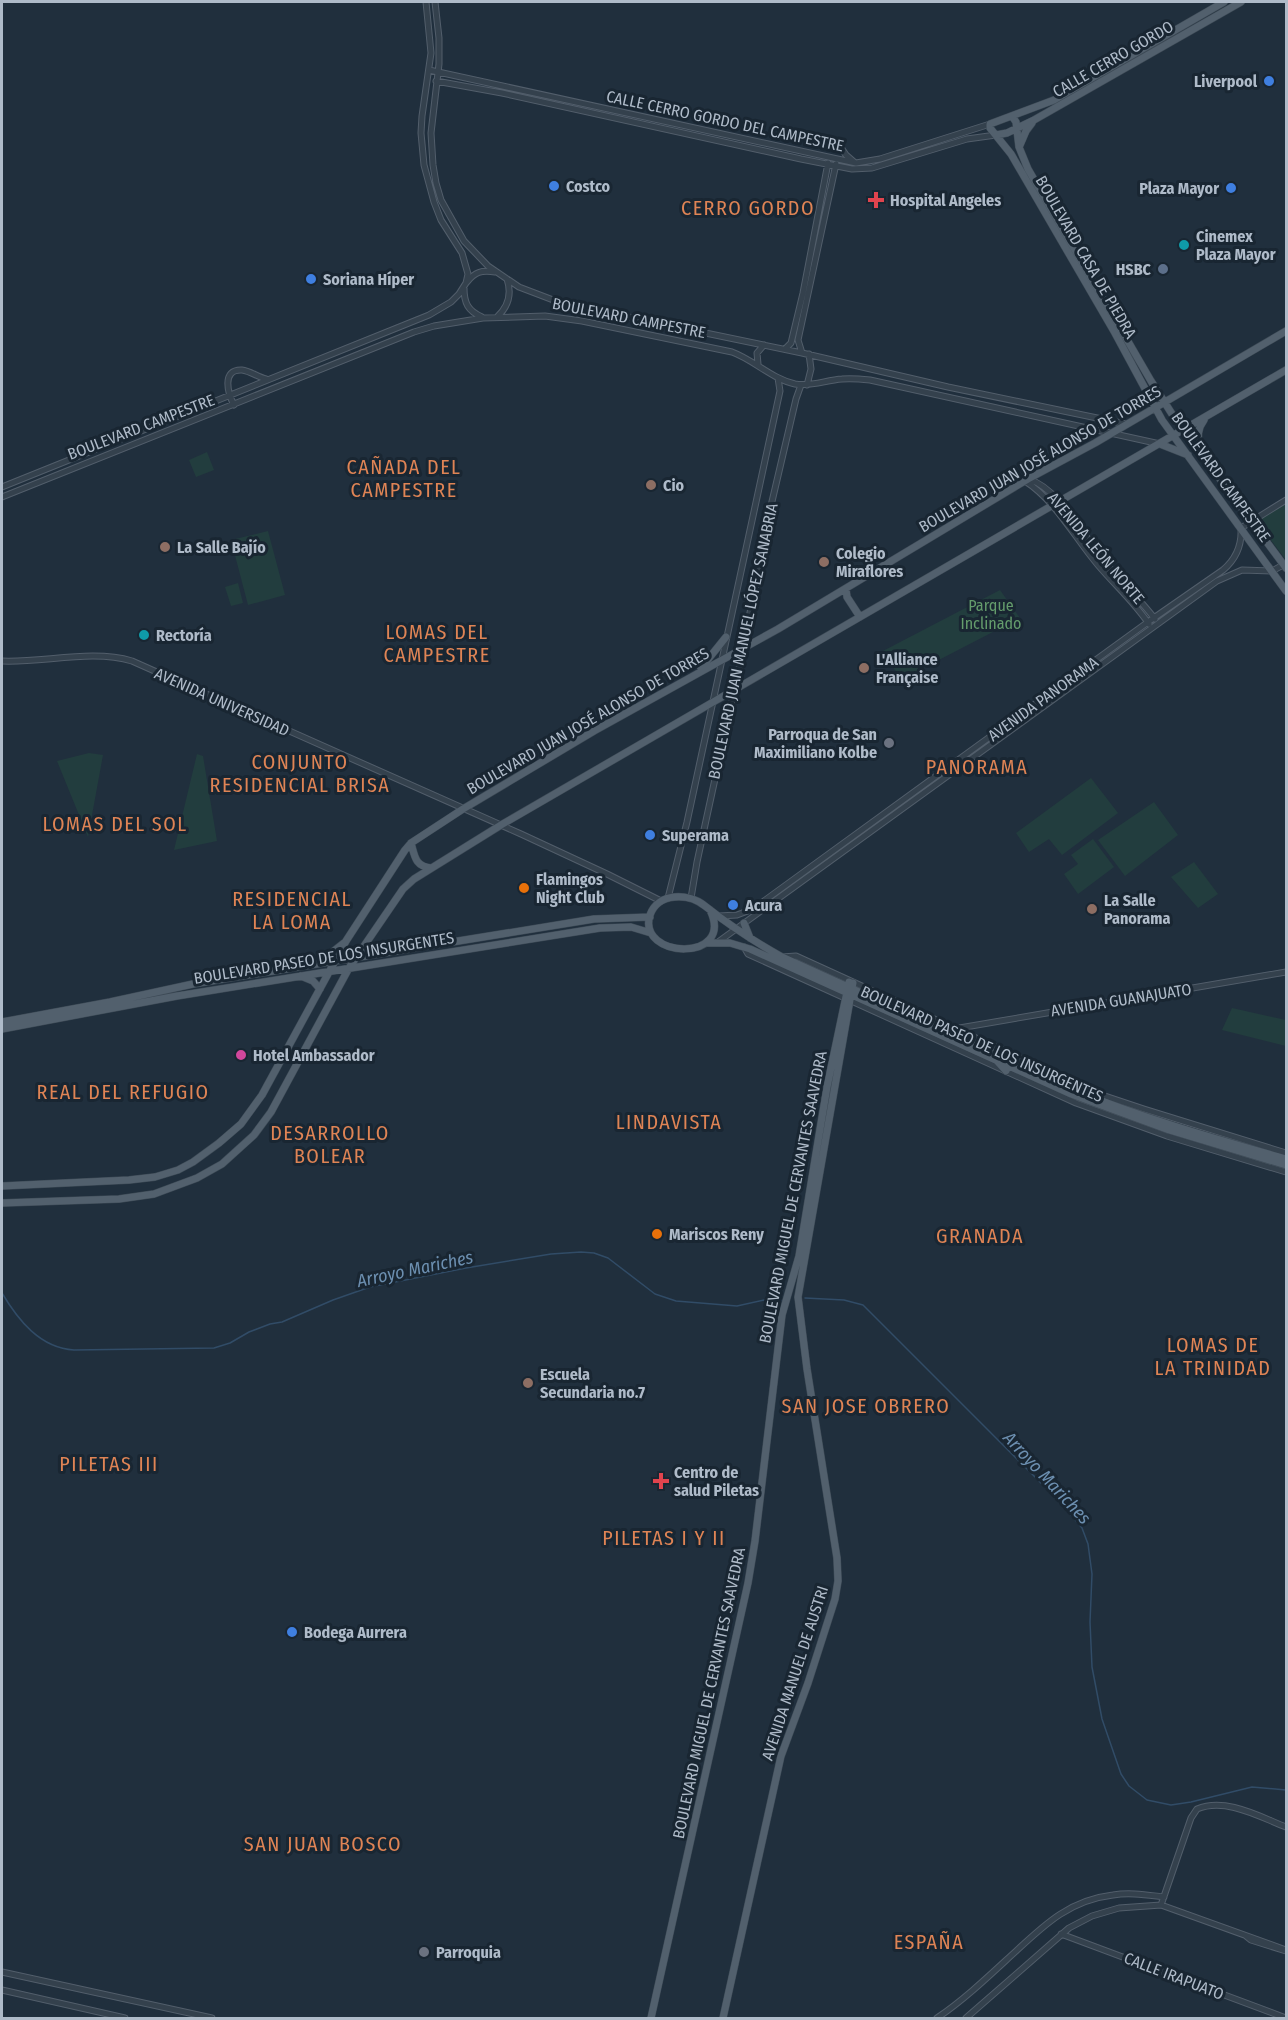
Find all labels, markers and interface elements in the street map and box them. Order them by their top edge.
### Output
street label: CALLE CERRO GORDO [1049,17,1177,101]
place label: Liverpool [1194,72,1258,91]
marker: Liverpool [1262,74,1276,88]
street label: CALLE CERRO GORDO DEL CAMPESTRE [605,87,845,155]
street label: BOULEVARD CASA DE PIEDRA [1032,172,1141,342]
place label: Costco [566,177,611,196]
marker: Costco [547,179,561,193]
place label: Plaza Mayor [1139,179,1219,198]
marker: Plaza Mayor [1224,181,1238,195]
marker: Hospital Angeles [867,191,885,209]
place label: Hospital Angeles [890,191,1001,210]
district label: CERRO GORDO [681,196,815,220]
place label: Cinemex Plaza Mayor [1196,227,1276,264]
marker: Cinemex Plaza Mayor [1177,238,1191,252]
place label: HSBC [1116,260,1152,279]
marker: HSBC [1156,262,1170,276]
place label: Soriana Híper [323,270,414,289]
marker: Soriana Híper [304,272,318,286]
street label: BOULEVARD CAMPESTRE [551,294,707,342]
street label: BOULEVARD JUAN JOSÉ ALONSO DE TORRES [916,382,1165,536]
street label: BOULEVARD CAMPESTRE [65,390,217,464]
street label: BOULEVARD CAMPESTRE [1168,408,1274,546]
district label: CAÑADA DEL CAMPESTRE [347,455,461,502]
place label: Cio [663,476,685,495]
marker: Cio [644,478,658,492]
street label: AVENIDA LEÓN NORTE [1044,488,1148,608]
street label: BOULEVARD JUAN MANUEL LÓPEZ SANABRIA [704,501,782,781]
place label: La Salle Bajío [177,538,266,557]
marker: La Salle Bajío [158,540,172,554]
place label: Colegio Miraflores [836,544,903,581]
marker: Colegio Miraflores [817,555,831,569]
park label: Parque Inclinado [961,596,1022,633]
district label: LOMAS DEL CAMPESTRE [383,620,491,667]
place label: Rectoría [156,626,212,645]
marker: Rectoría [137,628,151,642]
street label: BOULEVARD JUAN JOSÉ ALONSO DE TORRES [464,644,713,798]
place label: L'Alliance Française [876,650,938,688]
street label: AVENIDA PANORAMA [984,652,1102,745]
marker: L'Alliance Française [857,661,871,675]
street label: AVENIDA UNIVERSIDAD [152,664,292,740]
place label: Parroqua de San Maximiliano Kolbe [754,725,877,762]
marker: Parroqua de San Maximiliano Kolbe [882,736,896,750]
district label: CONJUNTO RESIDENCIAL BRISA [210,750,390,797]
district label: PANORAMA [926,755,1028,779]
district label: LOMAS DEL SOL [42,812,188,836]
place label: Superama [662,826,729,845]
marker: Superama [643,828,657,842]
place label: Flamingos Night Club [536,870,605,907]
marker: Flamingos Night Club [517,881,531,895]
district label: RESIDENCIAL LA LOMA [232,887,352,934]
place label: La Salle Panorama [1104,891,1170,928]
place label: Acura [744,896,782,915]
marker: Acura [726,898,740,912]
marker: La Salle Panorama [1085,902,1099,916]
street label: BOULEVARD PASEO DE LOS INSURGENTES [192,928,456,988]
street label: AVENIDA GUANAJUATO [1049,979,1193,1021]
street label: BOULEVARD PASEO DE LOS INSURGENTES [858,982,1106,1106]
place label: Hotel Ambassador [253,1046,375,1065]
marker: Hotel Ambassador [234,1048,248,1062]
street label: BOULEVARD MIGUEL DE CERVANTES SAAVEDRA [755,1049,831,1345]
district label: REAL DEL REFUGIO [37,1080,209,1104]
district label: LINDAVISTA [616,1110,722,1134]
district label: DESARROLLO BOLEAR [270,1121,390,1168]
district label: GRANADA [936,1224,1024,1248]
place label: Mariscos Reny [669,1225,764,1244]
marker: Mariscos Reny [650,1227,664,1241]
water label: Arroyo Mariches [354,1246,475,1292]
district label: LOMAS DE LA TRINIDAD [1155,1333,1271,1380]
place label: Escuela Secundaria no.7 [540,1365,645,1402]
marker: Escuela Secundaria no.7 [521,1376,535,1390]
district label: SAN JOSE OBRERO [782,1394,950,1418]
water label: Arroyo Mariches [998,1427,1096,1529]
district label: PILETAS III [59,1452,159,1476]
place label: Centro de salud Piletas [674,1463,759,1500]
marker: Centro de salud Piletas [652,1472,670,1490]
district label: PILETAS I Y II [602,1526,726,1550]
street label: BOULEVARD MIGUEL DE CERVANTES SAAVEDRA [669,1545,749,1840]
street label: AVENIDA MANUEL DE AUSTRI [758,1583,832,1763]
place label: Bodega Aurrera [304,1623,407,1642]
marker: Bodega Aurrera [285,1625,299,1639]
district label: SAN JUAN BOSCO [244,1832,402,1856]
district label: ESPAÑA [894,1930,964,1954]
place label: Parroquia [436,1943,501,1962]
marker: Parroquia [417,1945,431,1959]
street label: CALLE IRAPUATO [1121,1948,1227,2004]

